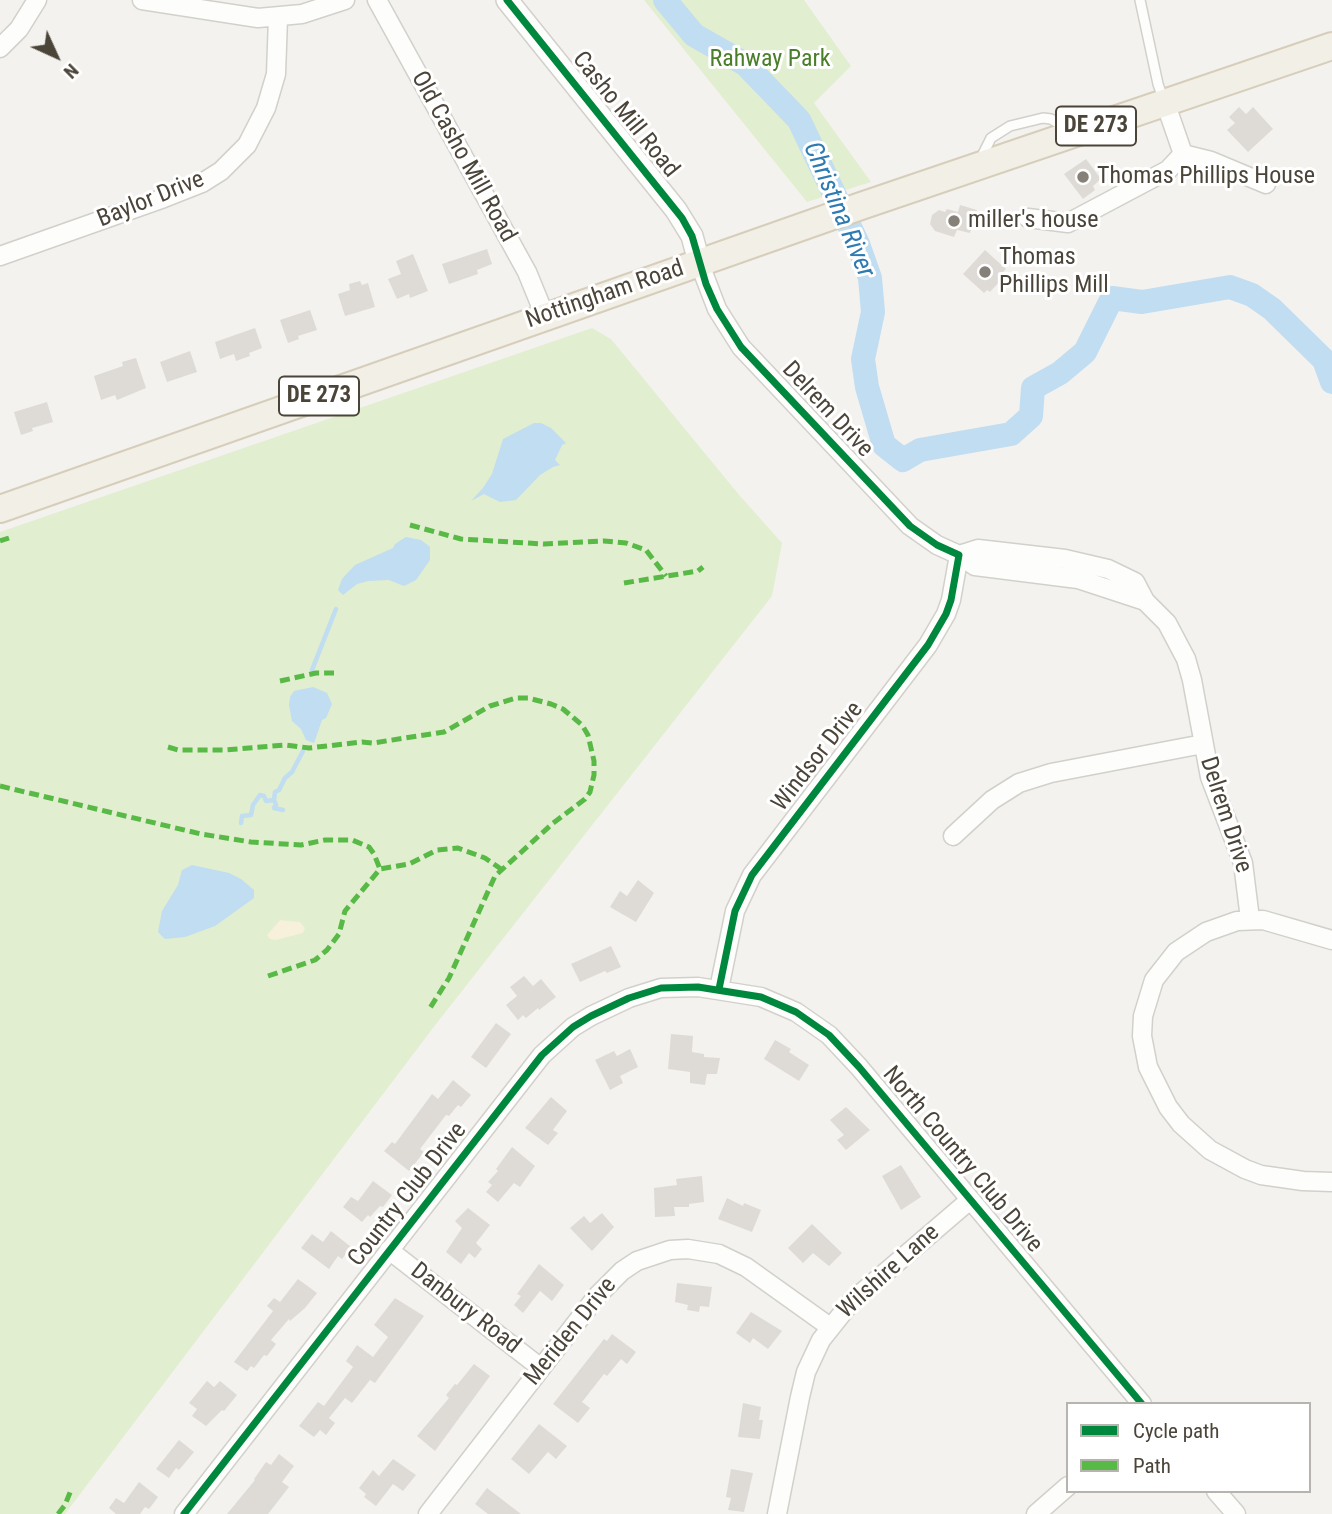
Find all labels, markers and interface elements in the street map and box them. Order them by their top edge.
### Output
north arrow [21,21,91,91]
street label: Casho Mill Road [565,46,685,184]
park label: Rahway Park [709,46,831,74]
text: N [59,59,83,83]
street label: Old Casho Mill Road [404,67,522,247]
road number: DE 273 [1056,106,1136,146]
water label: Christina River [795,138,881,282]
place label: Thomas Phillips House [1097,163,1315,191]
street label: Baylor Drive [93,166,209,234]
marker: Thomas Phillips House [1075,169,1091,185]
place label: miller's house [968,207,1098,235]
marker: miller's house [946,213,962,229]
place label: Thomas Phillips Mill [999,244,1109,300]
street label: Nottingham Road [522,255,688,335]
marker: Thomas Phillips Mill [977,264,993,280]
street label: Delrem Drive [775,356,879,464]
road number: DE 273 [279,376,359,416]
street label: Windsor Drive [766,697,870,817]
street label: Delrem Drive [1193,753,1257,877]
street label: North Country Club Drive [876,1061,1048,1259]
street label: Country Club Drive [343,1117,473,1273]
street label: Wilshire Lane [832,1219,946,1325]
street label: Danbury Road [404,1257,526,1361]
street label: Meriden Drive [519,1272,623,1392]
legend [1066,1402,1311,1493]
text: Cycle path [1133,1419,1219,1443]
text: Path [1133,1454,1171,1478]

